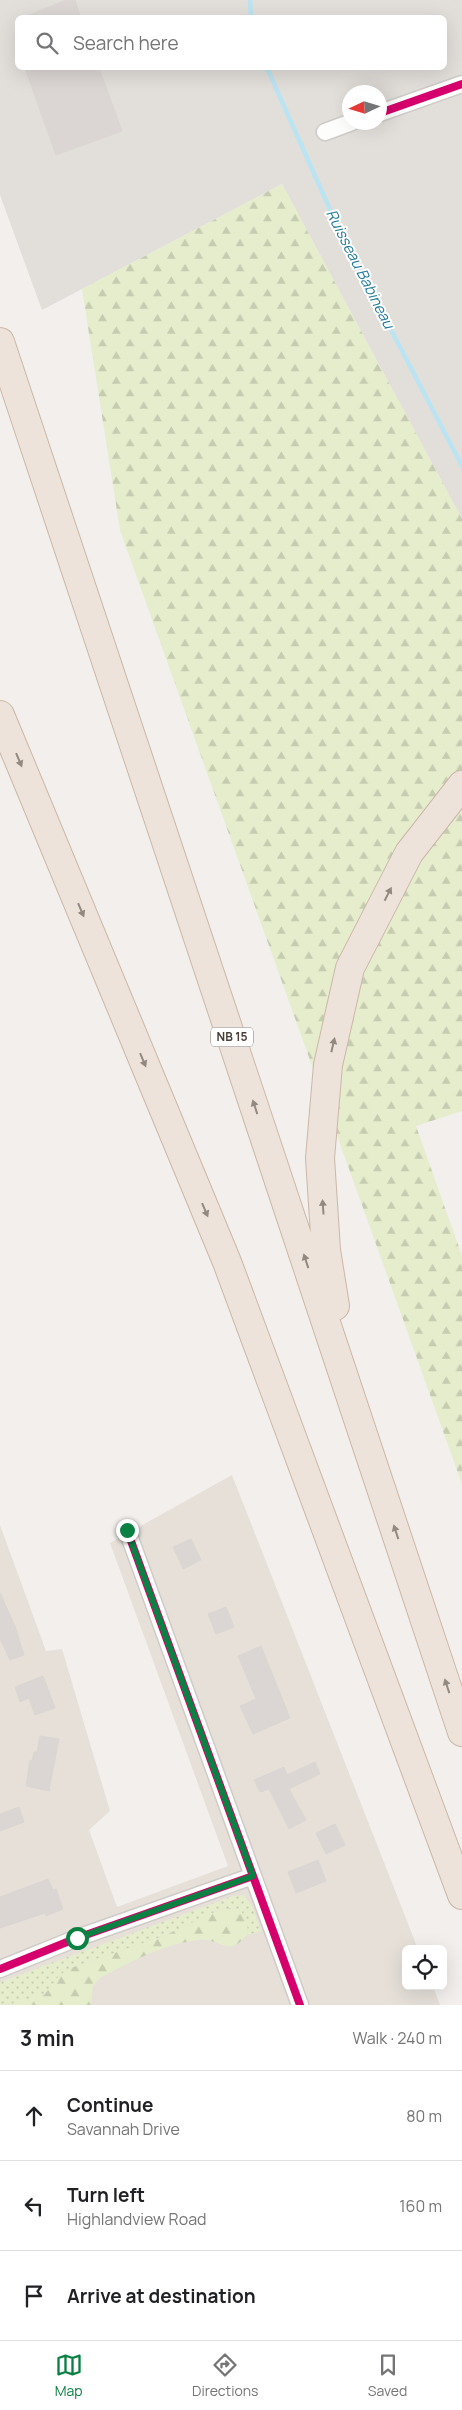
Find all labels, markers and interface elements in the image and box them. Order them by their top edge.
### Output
search box [15,15,447,70]
icon: search [33,29,61,57]
text: Search here [73,30,179,56]
north arrow [342,85,387,130]
water label: Ruisseau Babineau [321,206,400,333]
one-way arrow [15,752,23,767]
one-way arrow [384,887,392,901]
one-way arrow [77,903,85,918]
road number: NB 15 [211,1028,253,1046]
one-way arrow [329,1038,337,1053]
one-way arrow [139,1053,147,1068]
one-way arrow [251,1099,259,1114]
one-way arrow [318,1198,326,1214]
one-way arrow [202,1203,210,1217]
one-way arrow [302,1254,309,1269]
route end [116,1519,139,1542]
one-way arrow [391,1524,399,1539]
one-way arrow [442,1678,450,1693]
route start [66,1927,89,1950]
map controls [402,1945,447,1990]
button: locate [402,1945,447,1990]
text: 3 min [20,2024,74,2052]
text: Walk · 240 m [352,2027,442,2049]
text: Continue [67,2092,153,2118]
icon: ahead [20,2102,48,2130]
text: 80 m [406,2105,442,2127]
text: Savannah Drive [67,2118,180,2140]
text: Turn left [67,2182,145,2208]
icon: left [20,2192,48,2220]
text: 160 m [399,2195,442,2217]
text: Highlandview Road [67,2208,207,2230]
icon: arrive [20,2282,48,2310]
text: Arrive at destination [67,2283,256,2309]
tab: Map [55,2351,83,2400]
tab: Directions [192,2351,258,2400]
tab: Saved [368,2351,407,2400]

